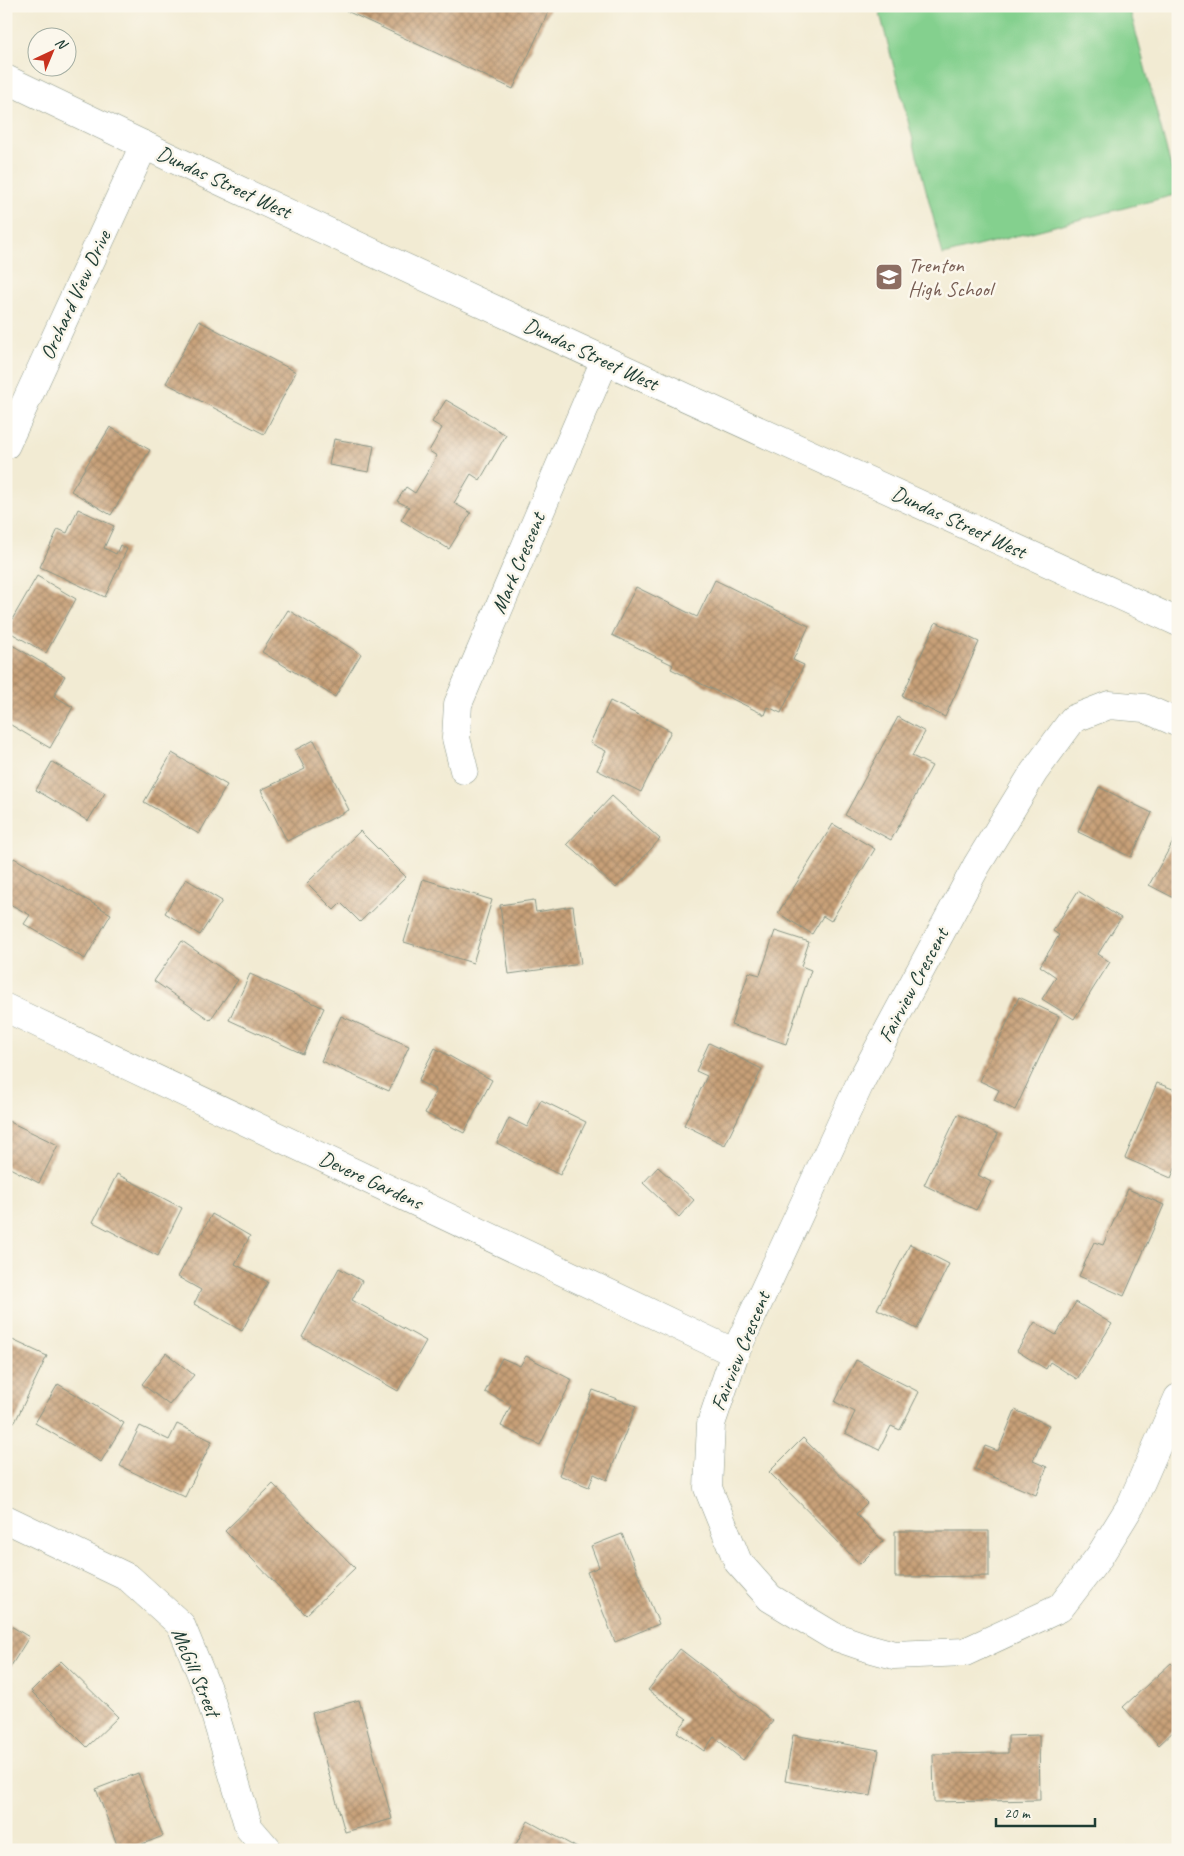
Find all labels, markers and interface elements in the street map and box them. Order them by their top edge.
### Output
north arrow [28,28,78,78]
text: N [52,34,71,54]
street label: Dundas Street West [153,140,297,225]
street label: Orchard View Drive [34,225,117,364]
place label: Trenton High School [908,252,996,302]
school or university icon: Trenton High School [874,262,904,292]
street label: Dundas Street West [520,312,664,397]
street label: Dundas Street West [888,480,1032,565]
street label: Mark Crescent [485,507,552,617]
street label: Fairview Crescent [872,922,955,1047]
street label: Devere Gardens [315,1145,428,1216]
street label: Fairview Crescent [704,1286,776,1414]
street label: McGill Street [166,1624,228,1723]
scale bar [996,1796,1095,1828]
text: 20 m [1004,1804,1031,1823]

